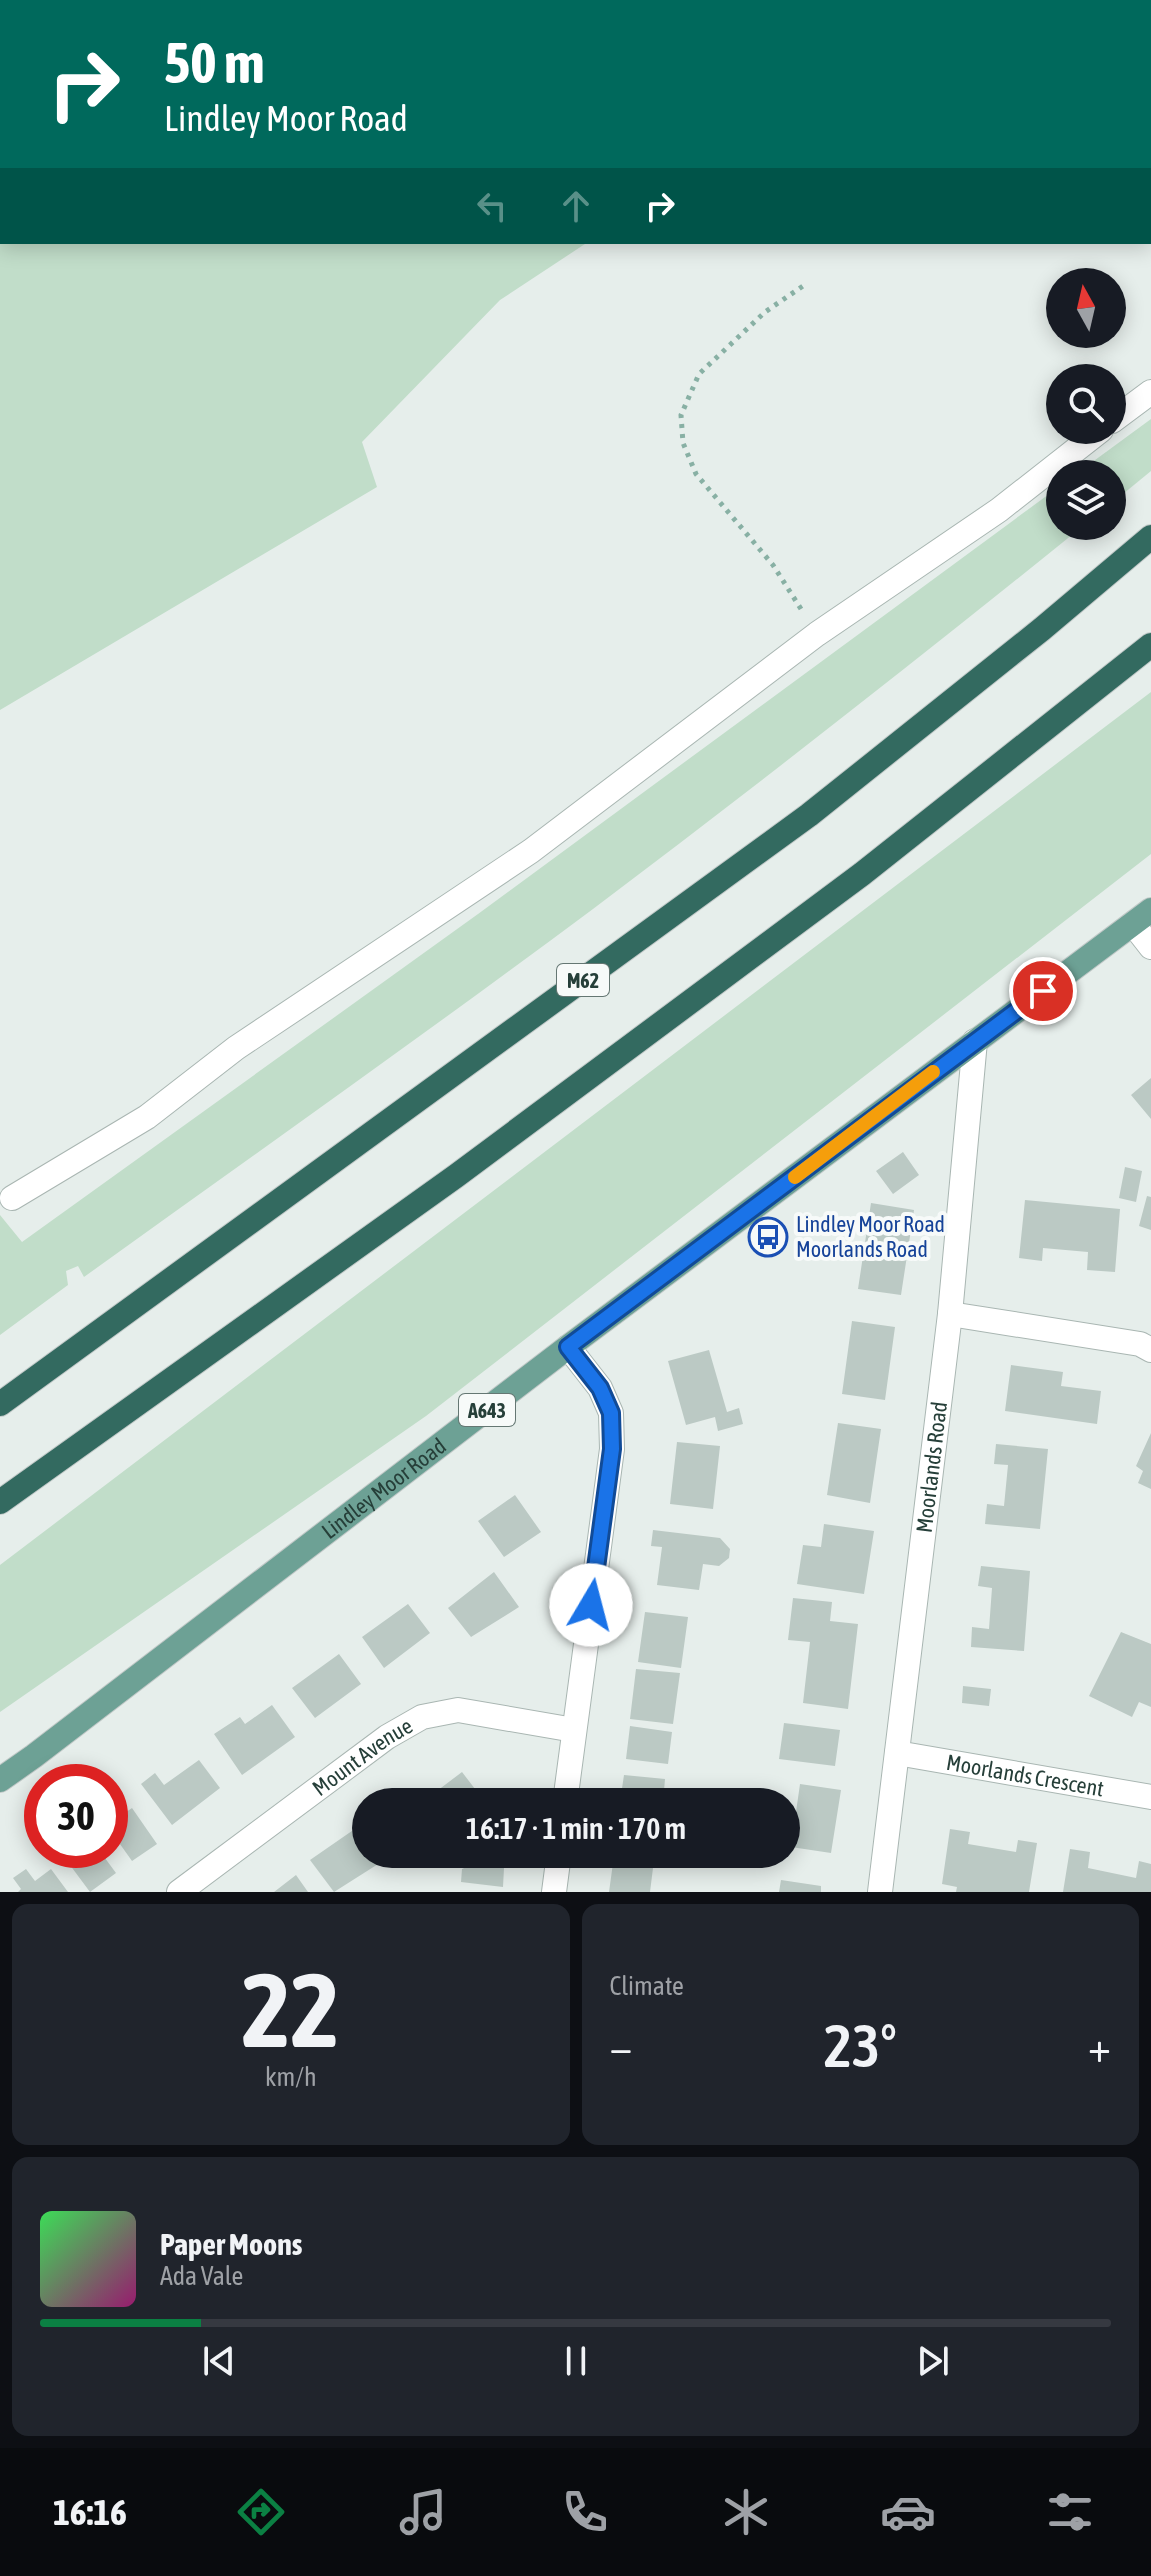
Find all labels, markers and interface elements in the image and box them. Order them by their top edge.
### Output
text: 50 m [164,31,265,95]
icon: right [32,32,136,136]
text: Lindley Moor Road [164,97,408,139]
icon: left [470,184,514,228]
icon: ahead [554,184,598,228]
icon: right [638,184,682,228]
north arrow [1046,268,1126,348]
map controls [1046,268,1126,540]
button: search [1046,364,1126,444]
button: layers [1046,460,1126,540]
pin [1009,957,1077,1025]
road number: M62 [557,964,609,996]
icon: arrive [1021,969,1065,1013]
place label: Lindley Moor Road Moorlands Road [796,1211,945,1262]
bus stop icon: Lindley Moor Road Moorlands Road [747,1216,789,1258]
road number: A643 [459,1394,515,1426]
street label: Moorlands Road [911,1400,952,1534]
street label: Lindley Moor Road [316,1433,451,1544]
position arrow [549,1563,633,1647]
street label: Mount Avenue [307,1712,417,1801]
street label: Moorlands Crescent [944,1749,1106,1802]
speed limit sign: 30 [24,1764,128,1868]
text: 16:17 · 1 min · 170 m [466,1811,686,1845]
text: 22 [242,1950,340,2069]
text: Climate [610,1971,684,2001]
text: 23° [824,2011,897,2080]
text: − [610,2021,632,2071]
text: + [1088,2021,1111,2071]
text: km/h [265,2062,317,2092]
text: Paper Moons [160,2227,302,2261]
text: Ada Vale [160,2261,243,2291]
icon: previous [197,2339,241,2383]
icon: pause [554,2339,598,2383]
icon: next [911,2339,955,2383]
icon: directions [233,2484,289,2540]
icon: music [395,2484,451,2540]
icon: phone [557,2484,613,2540]
icon: climate [718,2484,774,2540]
icon: car [880,2484,936,2540]
icon: filters [1042,2484,1098,2540]
text: 16:16 [53,2491,127,2533]

